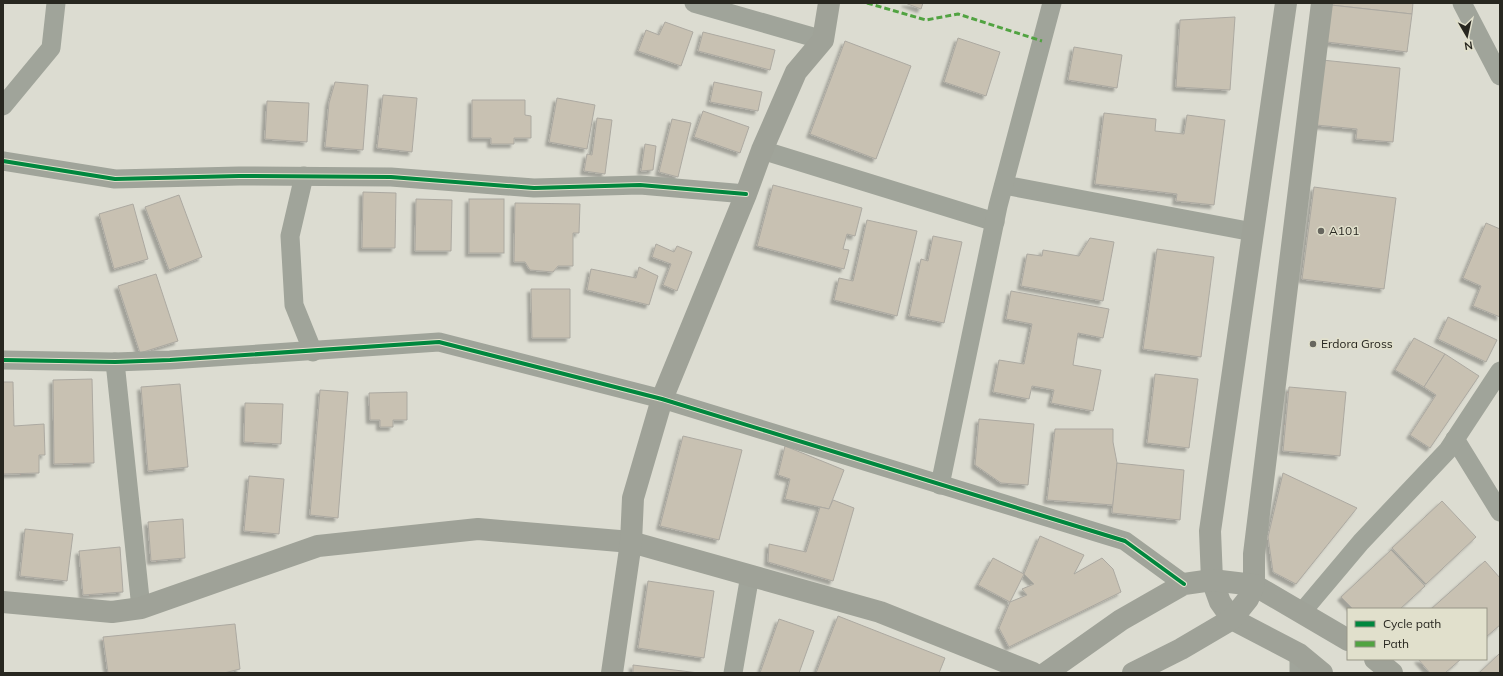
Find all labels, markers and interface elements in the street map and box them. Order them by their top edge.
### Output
north arrow [1447,16,1487,56]
text: N [1463,38,1474,53]
place label: A101 [1329,223,1359,238]
marker: A101 [1316,226,1326,236]
place label: Erdora Gross [1321,336,1393,351]
marker: Erdora Gross [1308,339,1318,349]
legend [1347,608,1487,660]
text: Cycle path [1383,616,1441,631]
text: Path [1383,636,1409,651]

